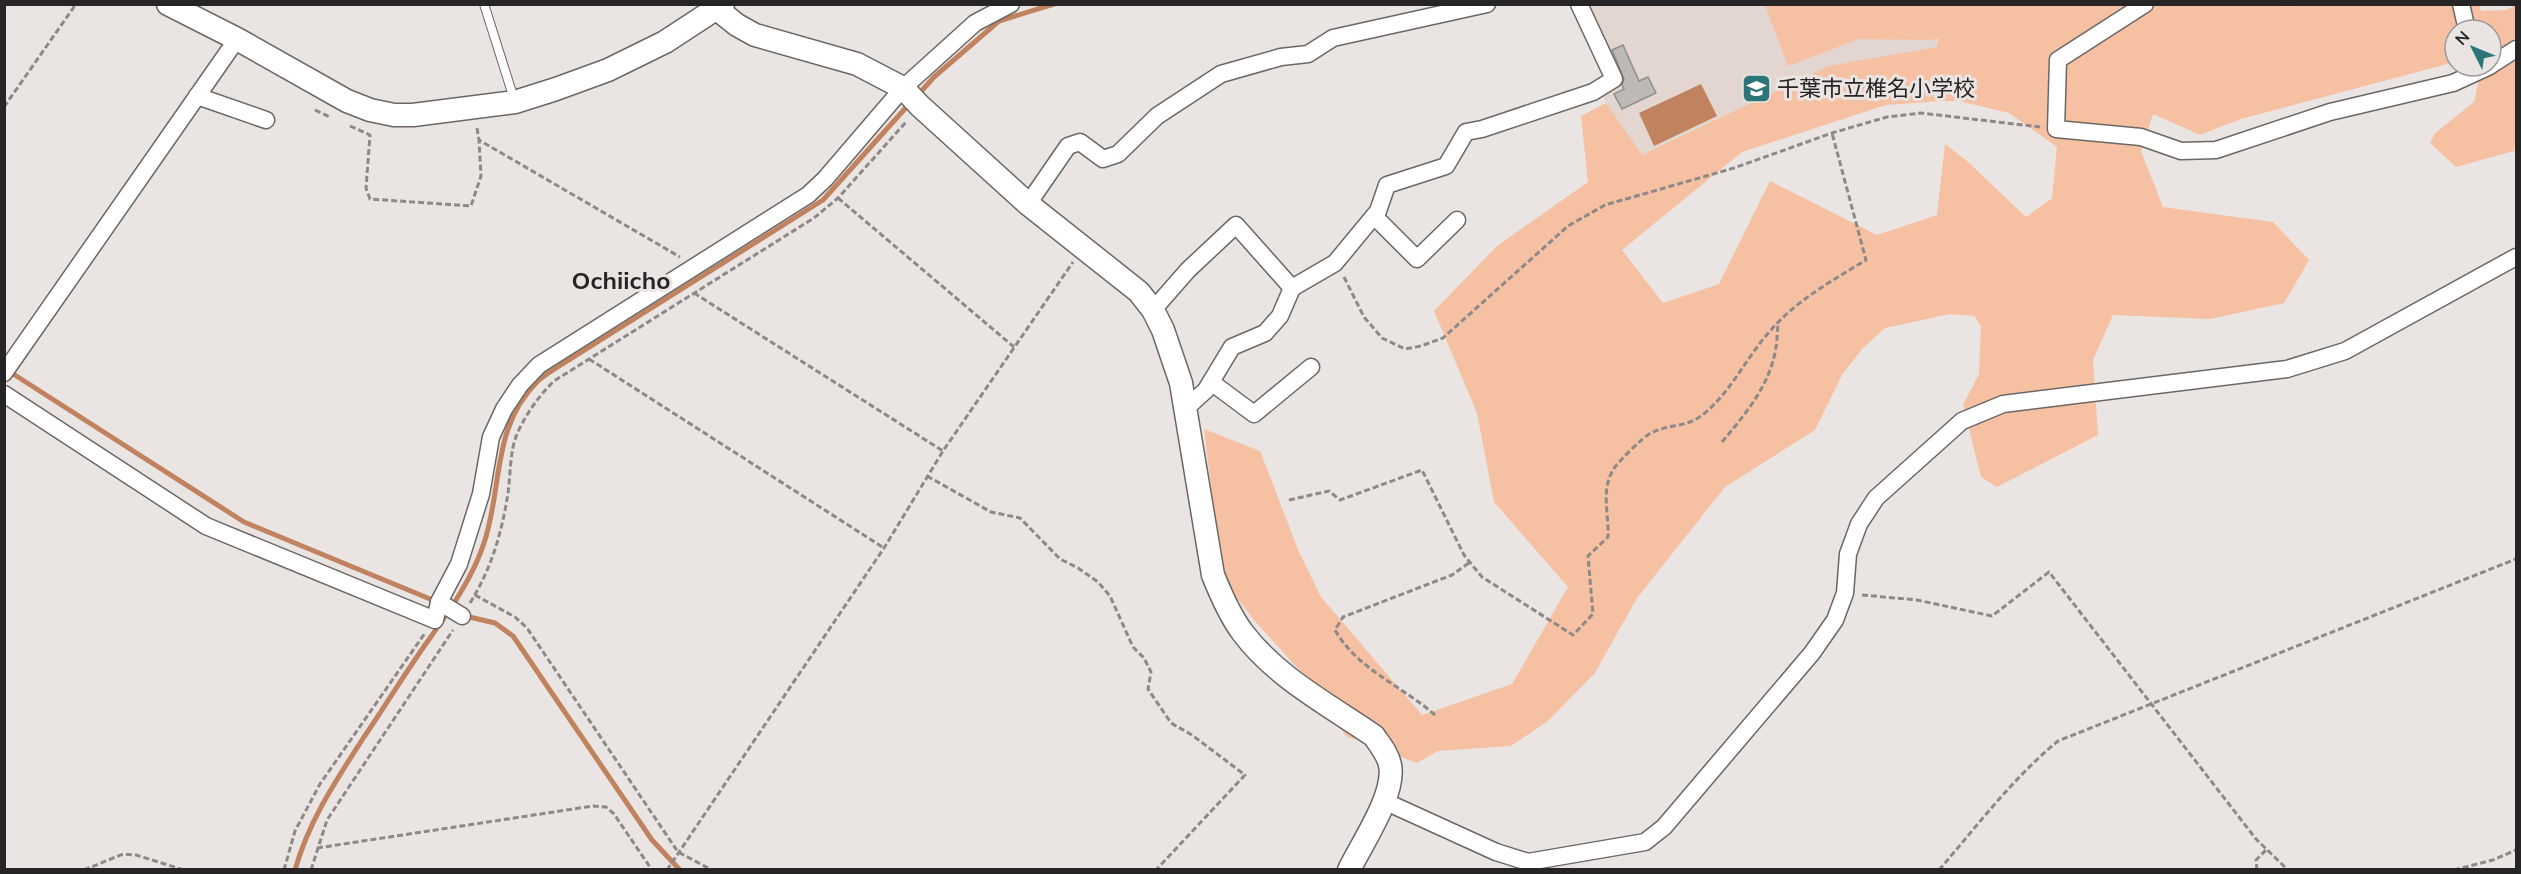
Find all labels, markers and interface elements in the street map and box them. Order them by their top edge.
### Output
north arrow [2443,18,2503,78]
text: N [2451,27,2473,49]
school or university icon: 千葉市立椎名小学校 [1740,72,1772,104]
place label: 千葉市立椎名小学校 [1777,74,1975,102]
district label: Ochiicho [572,265,670,295]

